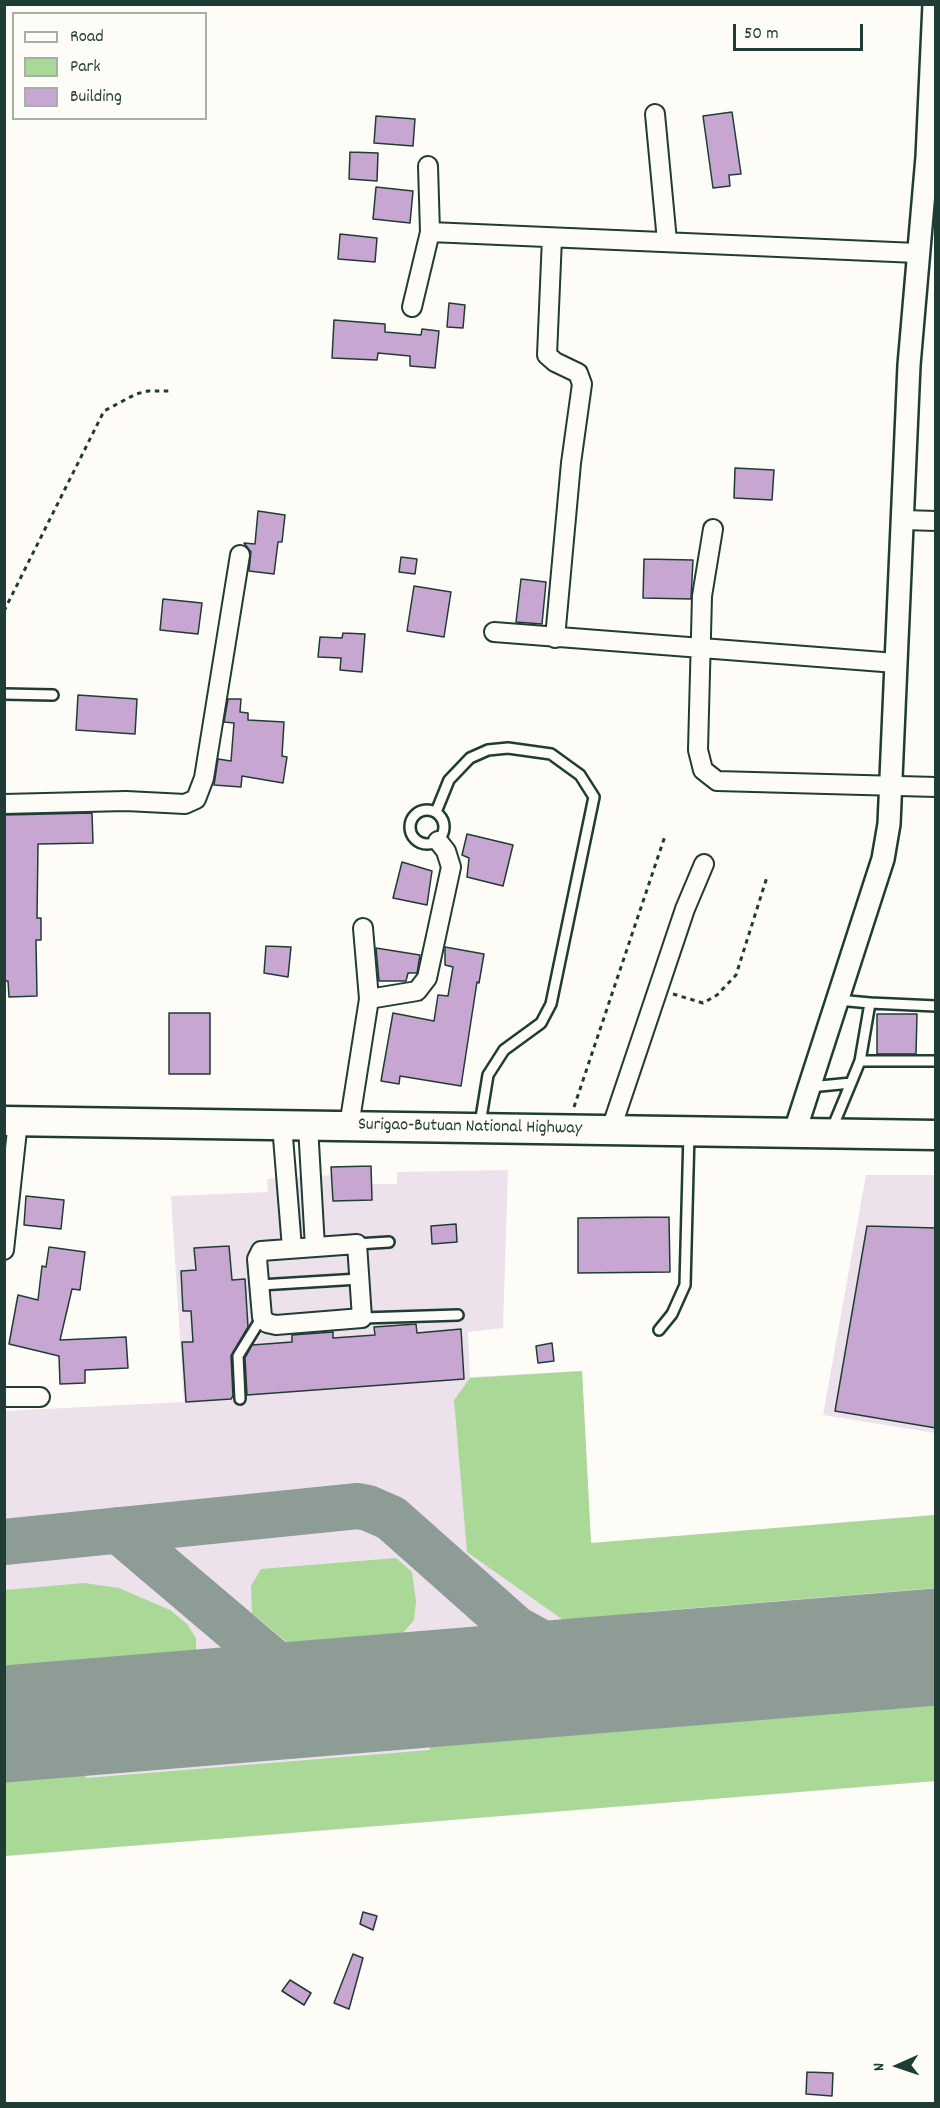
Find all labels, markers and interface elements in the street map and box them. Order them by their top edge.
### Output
legend [12,12,207,120]
scale bar [736,12,866,50]
text: 50 m [744,22,779,47]
text: Road [70,25,104,50]
text: Park [70,55,101,80]
text: Building [70,85,122,110]
street label: Surigao-Butuan National Highway [358,1115,582,1141]
north arrow [868,2036,928,2096]
text: N [868,2062,891,2072]

